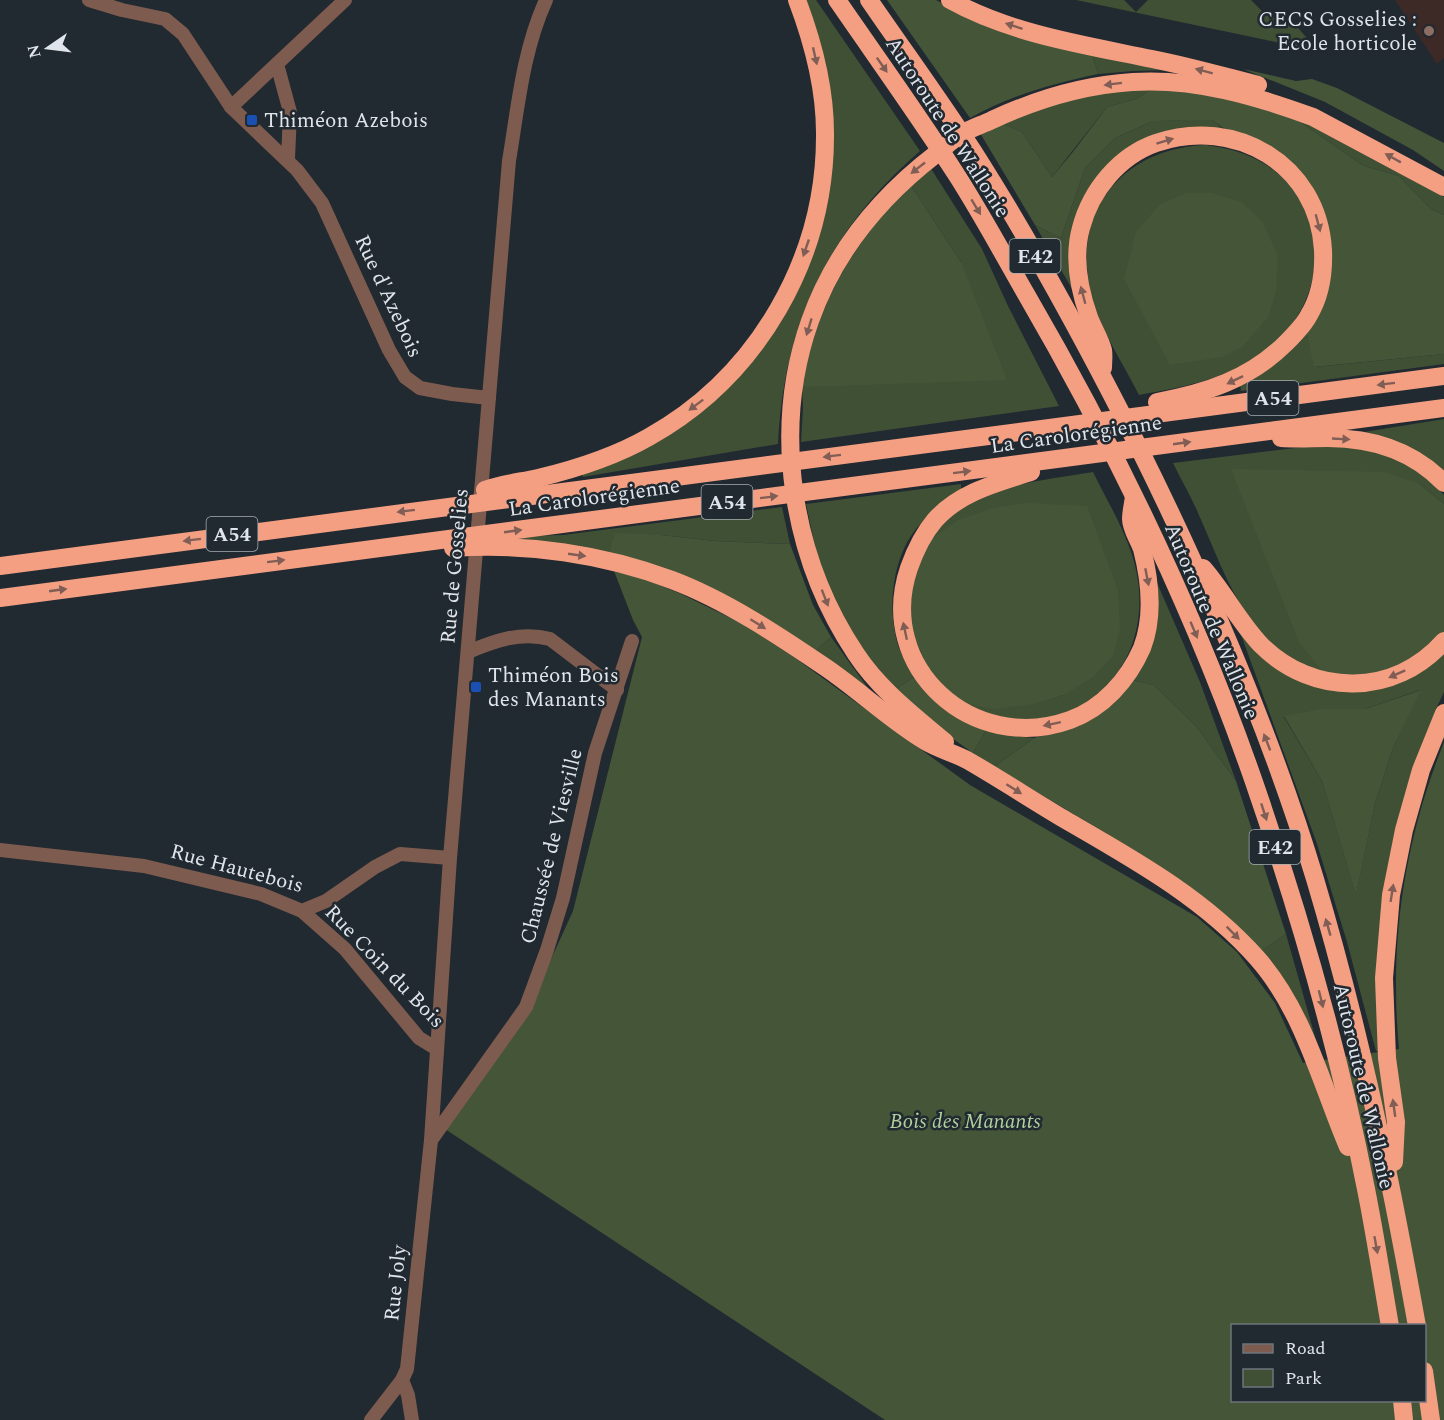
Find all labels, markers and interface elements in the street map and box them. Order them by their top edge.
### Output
place label: CECS Gosselies : Ecole horticole [1258,4,1417,60]
north arrow [18,18,78,78]
one-way arrow [1005,21,1023,30]
marker: CECS Gosselies : Ecole horticole [1422,24,1436,38]
street label: Autoroute de Wallonie [876,31,1018,224]
text: N [21,42,48,61]
one-way arrow [810,46,820,65]
one-way arrow [876,57,888,73]
one-way arrow [1194,65,1213,75]
one-way arrow [1103,79,1122,89]
place label: Thiméon Azebois [264,105,428,137]
marker: Thiméon Azebois [245,113,259,127]
one-way arrow [1156,136,1174,145]
one-way arrow [1384,153,1401,163]
one-way arrow [910,162,925,174]
one-way arrow [970,199,981,215]
one-way arrow [1314,214,1323,232]
street label: Rue d'Azebois [346,230,431,363]
one-way arrow [801,239,811,257]
road number: E42 [1010,239,1060,273]
one-way arrow [1077,286,1087,304]
one-way arrow [804,318,813,336]
one-way arrow [1226,375,1243,384]
one-way arrow [1376,379,1395,388]
road number: A54 [1248,381,1298,415]
one-way arrow [689,399,705,411]
street label: La Carolorégienne [988,407,1164,463]
one-way arrow [1331,434,1350,443]
one-way arrow [1173,438,1192,447]
one-way arrow [822,452,841,461]
one-way arrow [953,467,972,477]
street label: La Carolorégienne [506,470,682,526]
road number: A54 [702,485,752,519]
street label: Rue de Gosselies [432,487,478,645]
one-way arrow [759,492,778,502]
one-way arrow [396,507,415,516]
road number: A54 [206,517,258,551]
street label: Autoroute de Wallonie [1155,518,1267,724]
one-way arrow [504,526,523,535]
one-way arrow [182,535,201,544]
one-way arrow [567,551,586,560]
one-way arrow [266,557,285,566]
one-way arrow [1143,568,1152,587]
one-way arrow [49,586,68,595]
one-way arrow [821,589,830,607]
one-way arrow [750,618,766,629]
one-way arrow [1190,621,1199,639]
one-way arrow [900,622,910,641]
place label: Thiméon Bois des Manants [488,660,619,716]
one-way arrow [1389,670,1406,679]
marker: Thiméon Bois des Manants [469,680,483,694]
one-way arrow [1043,720,1062,730]
one-way arrow [1262,733,1271,751]
street label: Chaussée de Viesville [512,745,592,947]
one-way arrow [1006,784,1022,795]
one-way arrow [1259,803,1269,821]
road number: E42 [1250,830,1300,864]
street label: Rue Hautebois [167,836,307,902]
one-way arrow [1387,884,1396,903]
street label: Rue Coin du Bois [317,897,452,1036]
one-way arrow [1323,918,1332,936]
one-way arrow [1226,926,1241,940]
street label: Autoroute de Wallonie [1324,980,1402,1192]
one-way arrow [1316,989,1326,1008]
one-way arrow [1389,1099,1398,1118]
park label: Bois des Manants [889,1106,1041,1138]
one-way arrow [1372,1236,1381,1255]
street label: Rue Joly [376,1243,416,1323]
legend [1231,1324,1426,1402]
text: Road [1285,1335,1326,1362]
text: Park [1285,1365,1322,1392]

